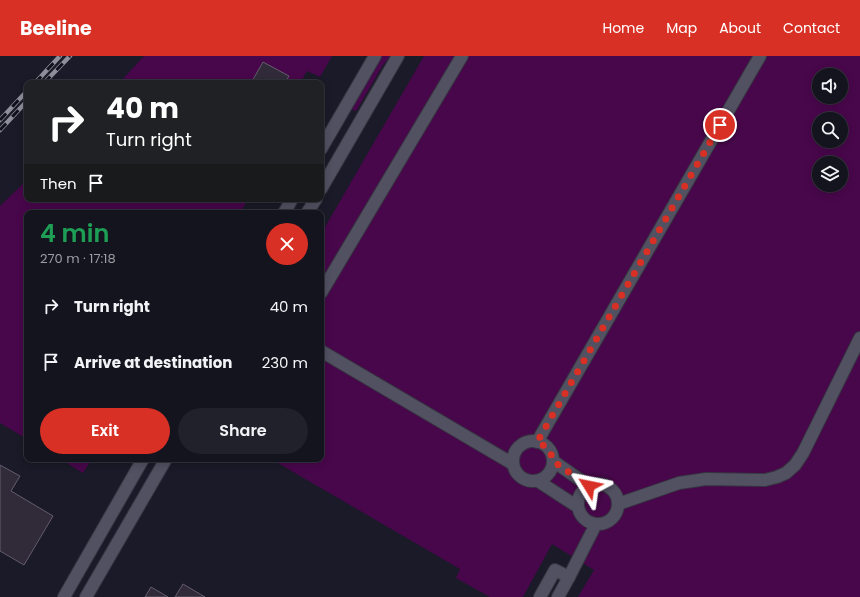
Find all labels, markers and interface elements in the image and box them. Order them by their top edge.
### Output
text: Beeline [20,15,92,42]
text: Home [602,18,644,38]
text: Map [666,18,697,38]
text: About [719,18,761,38]
text: Contact [783,18,840,38]
map controls [812,68,848,192]
button: sound [812,68,848,104]
text: 40 m [106,89,179,128]
icon: right [40,96,92,148]
pin [703,108,737,142]
button: search [812,112,848,148]
icon: arrive [709,114,731,136]
text: Turn right [106,127,192,152]
button: layers [812,156,848,192]
icon: arrive [85,172,107,194]
text: Then [40,173,77,194]
text: 4 min [40,217,109,250]
button: close [266,223,308,265]
text: 270 m · 17:18 [40,249,116,268]
icon: right [40,295,62,317]
text: Turn right [74,296,150,317]
text: 40 m [270,296,308,317]
icon: arrive [40,351,62,373]
text: Arrive at destination [74,352,232,373]
text: 230 m [262,352,308,373]
button: Exit [40,408,170,454]
button: Share [178,408,308,454]
position arrow [568,465,610,507]

